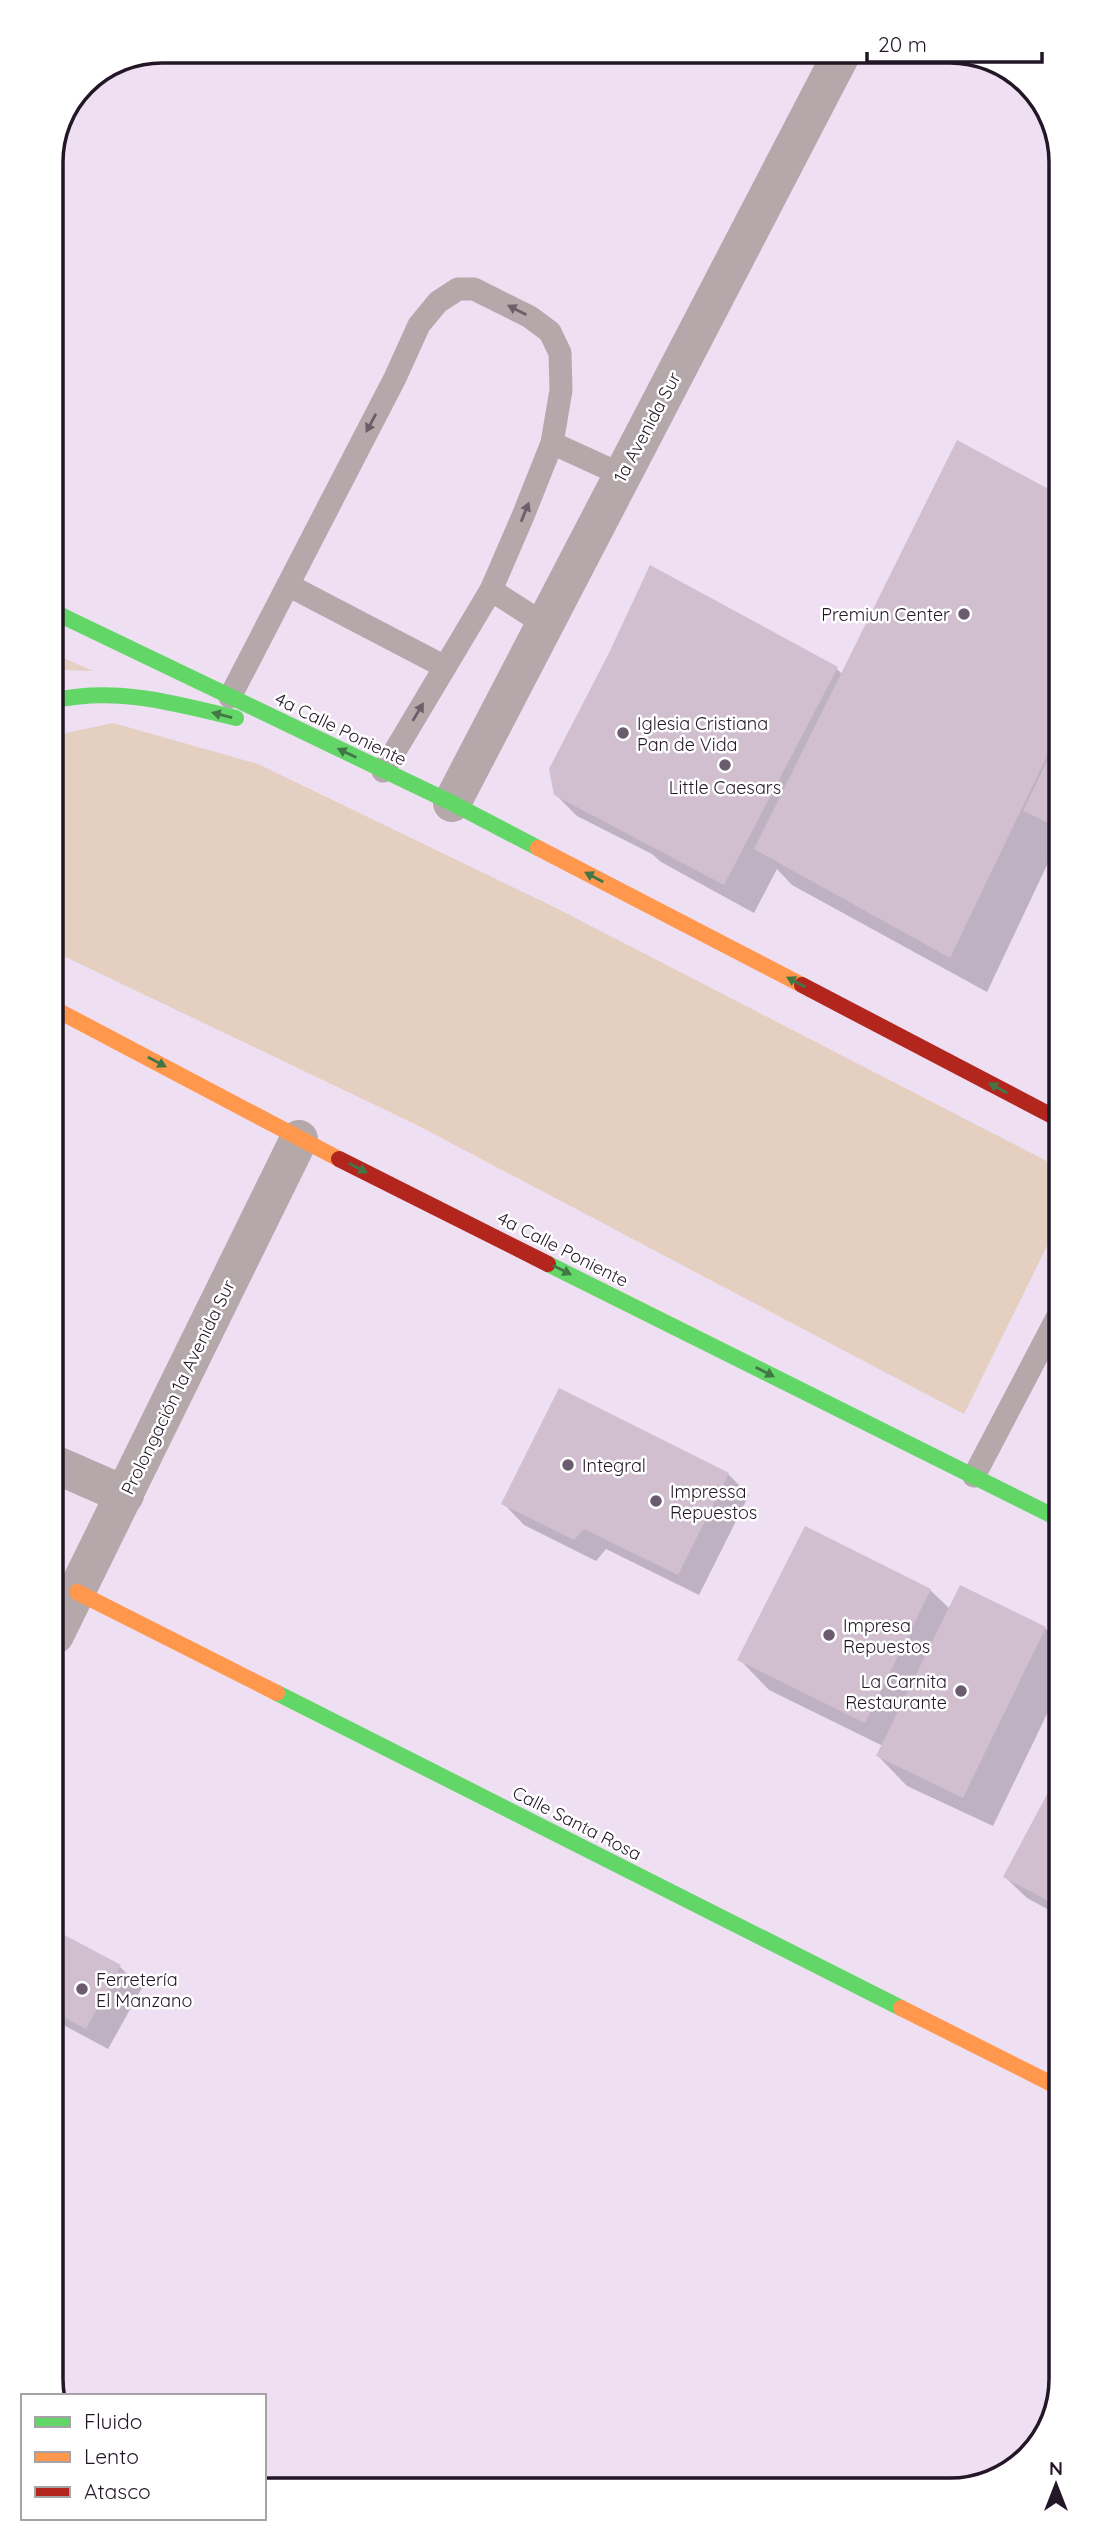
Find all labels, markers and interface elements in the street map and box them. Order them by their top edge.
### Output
scale bar [867,21,1042,65]
text: 20 m [878,31,927,57]
one-way arrow [507,305,527,316]
street label: 1a Avenida Sur [608,368,686,486]
one-way arrow [365,413,377,433]
one-way arrow [520,501,531,522]
place label: Premiun Center [821,603,950,626]
marker: Premiun Center [956,606,972,622]
street label: 4a Calle Poniente [271,687,411,771]
one-way arrow [412,703,425,722]
one-way arrow [211,709,233,720]
place label: Iglesia Cristiana Pan de Vida [637,712,768,756]
marker: Iglesia Cristiana Pan de Vida [615,725,631,741]
one-way arrow [337,748,357,759]
marker: Little Caesars [717,757,733,773]
place label: Little Caesars [669,776,781,799]
one-way arrow [584,871,604,883]
one-way arrow [786,977,806,988]
one-way arrow [147,1056,167,1068]
one-way arrow [987,1082,1007,1094]
one-way arrow [348,1163,368,1174]
street label: 4a Calle Poniente [494,1206,632,1292]
one-way arrow [552,1265,572,1276]
street label: Prolongación 1a Avenida Sur [116,1276,240,1498]
one-way arrow [755,1366,775,1377]
place label: Integral [582,1454,646,1477]
marker: Integral [560,1457,576,1473]
place label: Impressa Repuestos [670,1480,757,1524]
marker: Impressa Repuestos [648,1493,664,1509]
place label: Impresa Repuestos [843,1614,930,1658]
marker: Impresa Repuestos [821,1627,837,1643]
place label: La Carnita Restaurante [845,1670,947,1714]
marker: La Carnita Restaurante [953,1683,969,1699]
street label: Calle Santa Rosa [509,1781,645,1865]
place label: Ferretería El Manzano [96,1968,192,2012]
marker: Ferretería El Manzano [74,1981,90,1997]
legend [21,2394,266,2520]
text: Fluido [84,2408,142,2434]
text: Lento [84,2443,139,2469]
north arrow [1021,2450,1091,2520]
text: N [1049,2456,1063,2480]
text: Atasco [84,2478,151,2504]

